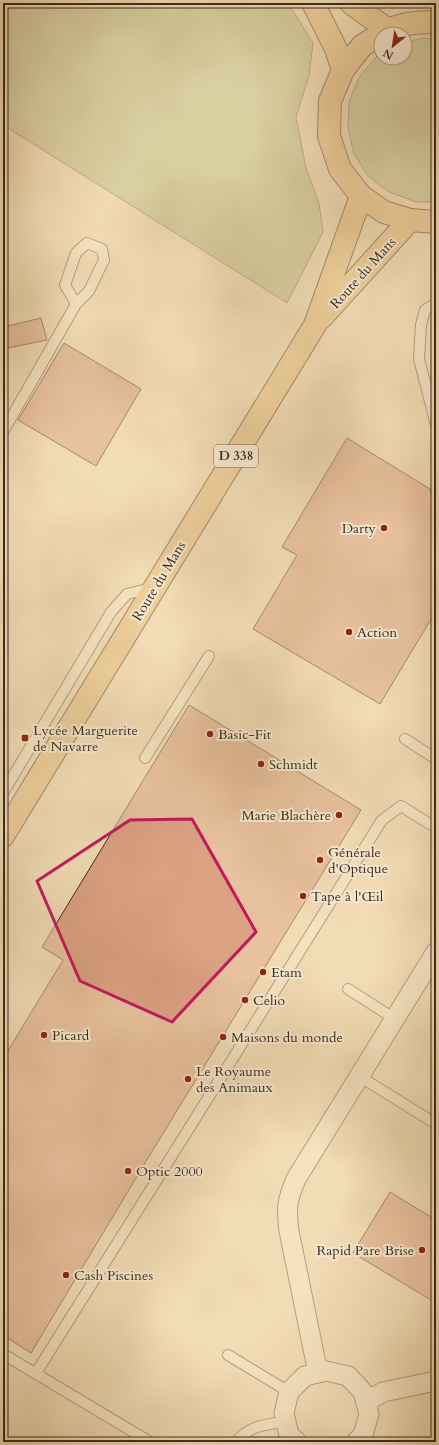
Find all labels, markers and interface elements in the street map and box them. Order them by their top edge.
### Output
north arrow [373,26,413,66]
text: N [380,45,396,63]
street label: Route du Mans [326,233,400,313]
road number: D 338 [214,445,258,467]
place label: Darty [342,519,377,538]
marker: Darty [379,523,389,533]
street label: Route du Mans [128,537,191,625]
place label: Action [357,623,397,642]
marker: Action [344,627,354,637]
place label: Lycée Marguerite de Navarre [33,721,138,756]
place label: Basic-Fit [218,725,272,744]
marker: Basic-Fit [205,729,215,739]
marker: Lycée Marguerite de Navarre [20,733,30,743]
place label: Schmidt [269,755,318,774]
marker: Schmidt [256,759,266,769]
place label: Marie Blachère [242,806,331,825]
marker: Marie Blachère [334,810,344,820]
place label: Générale d'Optique [328,843,388,878]
marker: Générale d'Optique [315,855,325,865]
place label: Tape à l'Œil [311,887,384,906]
marker: Tape à l'Œil [298,891,308,901]
place label: Etam [271,963,302,982]
marker: Etam [258,967,268,977]
place label: Celio [253,991,286,1010]
marker: Celio [240,995,250,1005]
place label: Picard [52,1026,90,1045]
place label: Maisons du monde [231,1028,343,1047]
marker: Picard [39,1030,49,1040]
marker: Maisons du monde [218,1032,228,1042]
place label: Le Royaume des Animaux [196,1062,273,1097]
marker: Le Royaume des Animaux [183,1074,193,1084]
place label: Optic 2000 [136,1162,203,1181]
marker: Optic 2000 [123,1166,133,1176]
place label: Rapid Pare Brise [316,1241,414,1260]
marker: Rapid Pare Brise [417,1245,427,1255]
place label: Cash Piscines [74,1266,153,1285]
marker: Cash Piscines [61,1270,71,1280]

